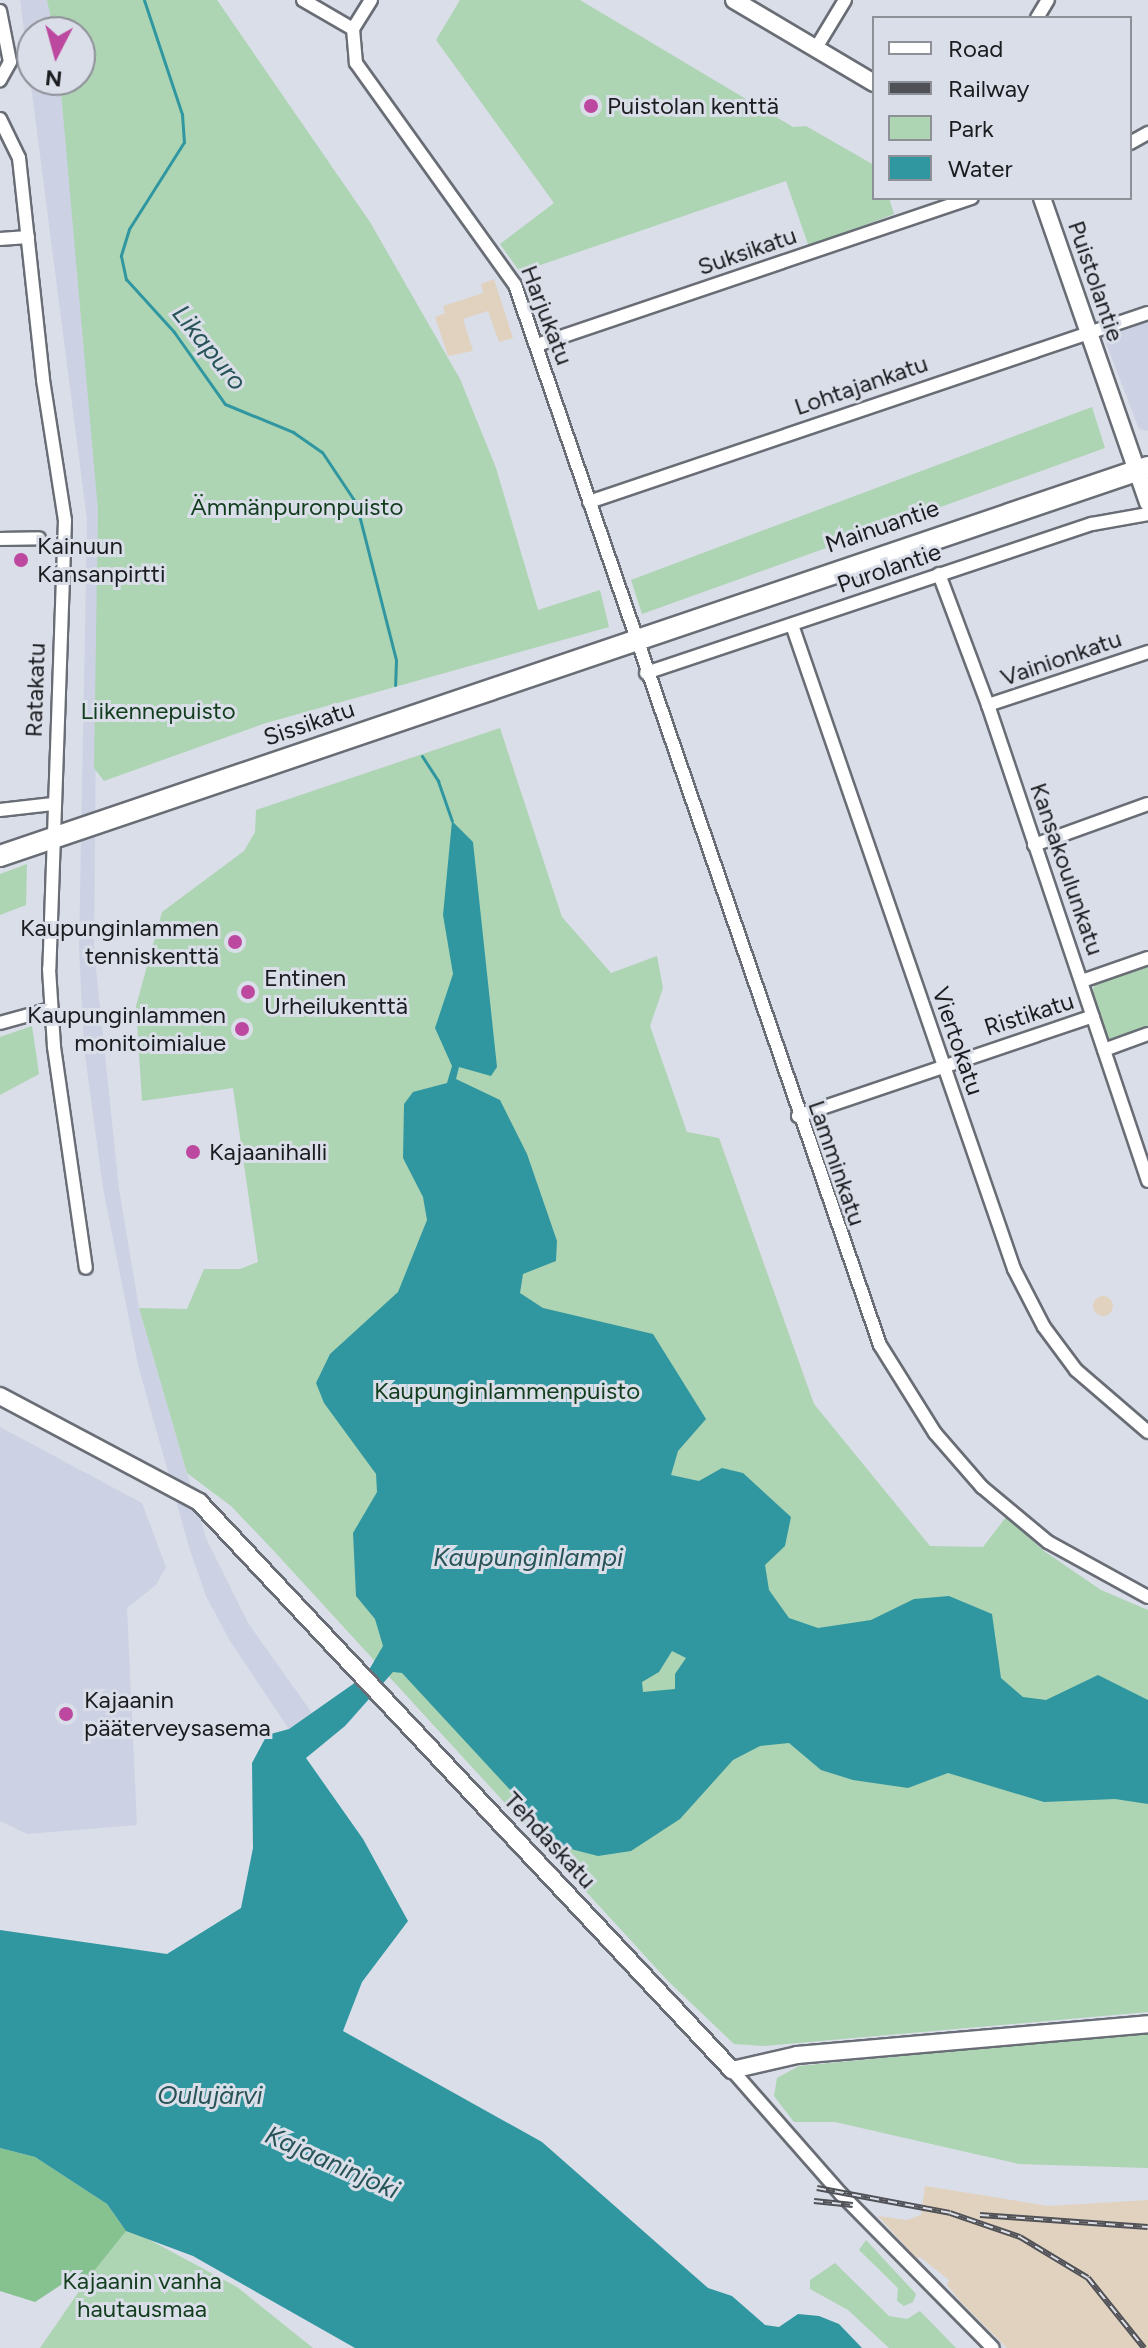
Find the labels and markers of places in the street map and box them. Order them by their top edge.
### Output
place label: Puistolan kenttä [607,92,779,120]
marker: Puistolan kenttä [582,97,600,115]
place label: Kainuun Kansanpirtti [37,532,165,588]
marker: Kainuun Kansanpirtti [12,551,30,569]
place label: Kaupunginlammen tenniskenttä [20,914,219,970]
marker: Kaupunginlammen tenniskenttä [226,933,244,951]
place label: Entinen Urheilukenttä [264,964,408,1020]
marker: Entinen Urheilukenttä [239,983,257,1001]
place label: Kaupunginlammen monitoimialue [27,1001,226,1057]
marker: Kaupunginlammen monitoimialue [233,1020,251,1038]
place label: Kajaanihalli [209,1138,327,1166]
marker: Kajaanihalli [184,1143,202,1161]
place label: Kajaanin pääterveysasema [84,1686,271,1742]
marker: Kajaanin pääterveysasema [55,1703,77,1725]

